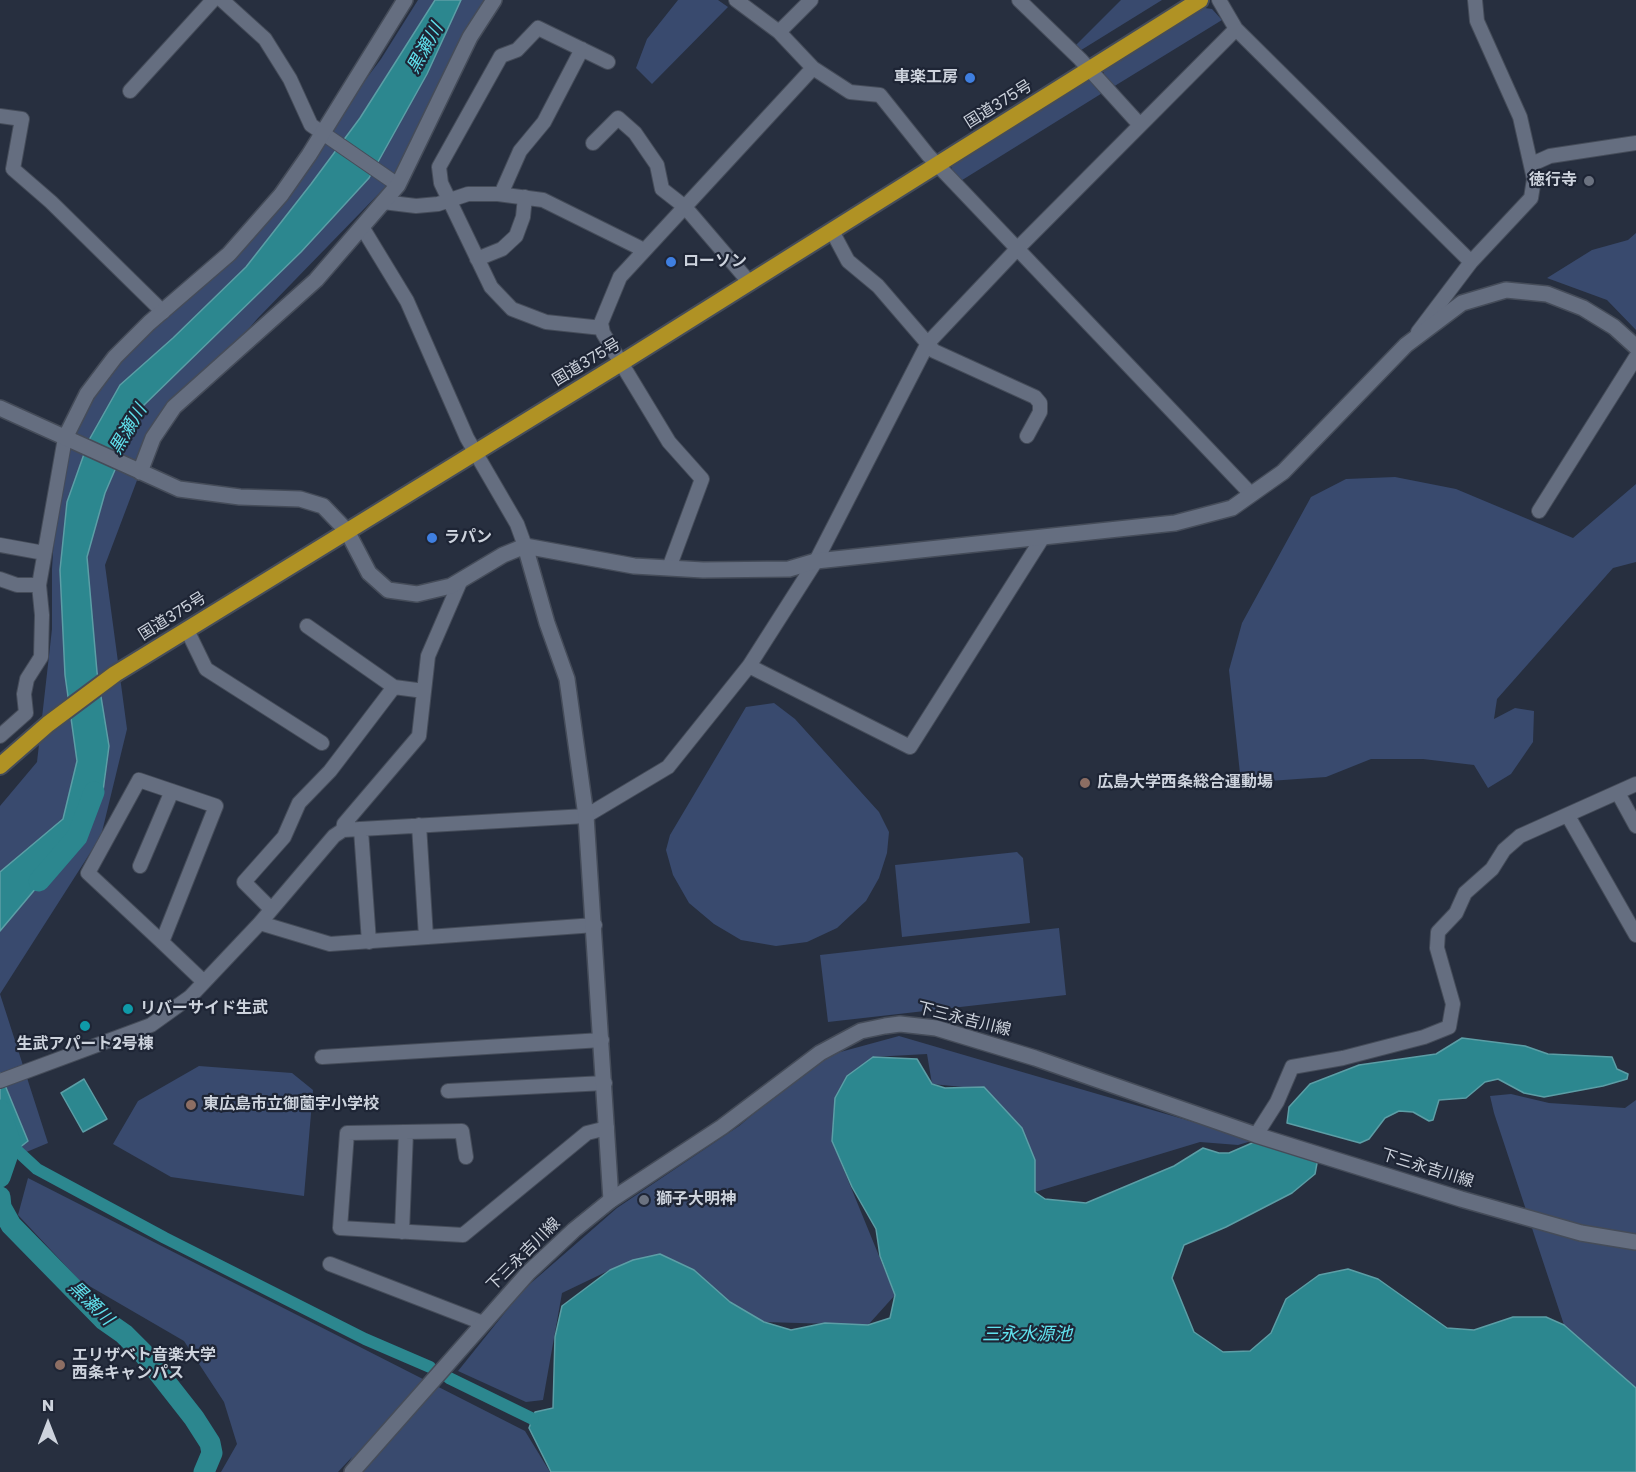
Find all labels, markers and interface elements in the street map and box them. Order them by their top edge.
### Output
water label: 黒瀬川 [403,20,449,78]
place label: 車楽工房 [894,68,958,88]
marker: 車楽工房 [963,71,977,85]
street label: 国道375号 [962,77,1036,133]
place label: 徳行寺 [1529,171,1577,191]
marker: 徳行寺 [1582,174,1596,188]
place label: ローソン [683,252,747,272]
marker: ローソン [664,255,678,269]
street label: 国道375号 [549,335,625,391]
water label: 黒瀬川 [106,401,152,459]
place label: ラパン [444,528,492,548]
marker: ラパン [425,531,439,545]
street label: 国道375号 [136,589,210,645]
place label: 広島大学西条総合運動場 [1097,773,1273,793]
marker: 広島大学西条総合運動場 [1078,776,1092,790]
place label: リバーサイド生武 [140,999,268,1019]
street label: 下三永吉川線 [915,999,1013,1041]
marker: リバーサイド生武 [121,1002,135,1016]
marker: 生武アパート2号棟 [78,1019,92,1033]
place label: 生武アパート2号棟 [16,1035,154,1055]
place label: 東広島市立御薗宇小学校 [203,1095,379,1115]
marker: 東広島市立御薗宇小学校 [184,1098,198,1112]
street label: 下三永吉川線 [1378,1146,1476,1192]
place label: 獅子大明神 [656,1190,736,1210]
marker: 獅子大明神 [637,1193,651,1207]
street label: 下三永吉川線 [483,1214,565,1296]
water label: 黒瀬川 [63,1277,117,1331]
water label: 三永水源池 [982,1324,1072,1346]
place label: エリザベト音楽大学 西条キャンパス [72,1346,216,1384]
marker: エリザベト音楽大学 西条キャンパス [53,1358,67,1372]
north arrow [18,1394,78,1454]
text: N [42,1394,54,1417]

